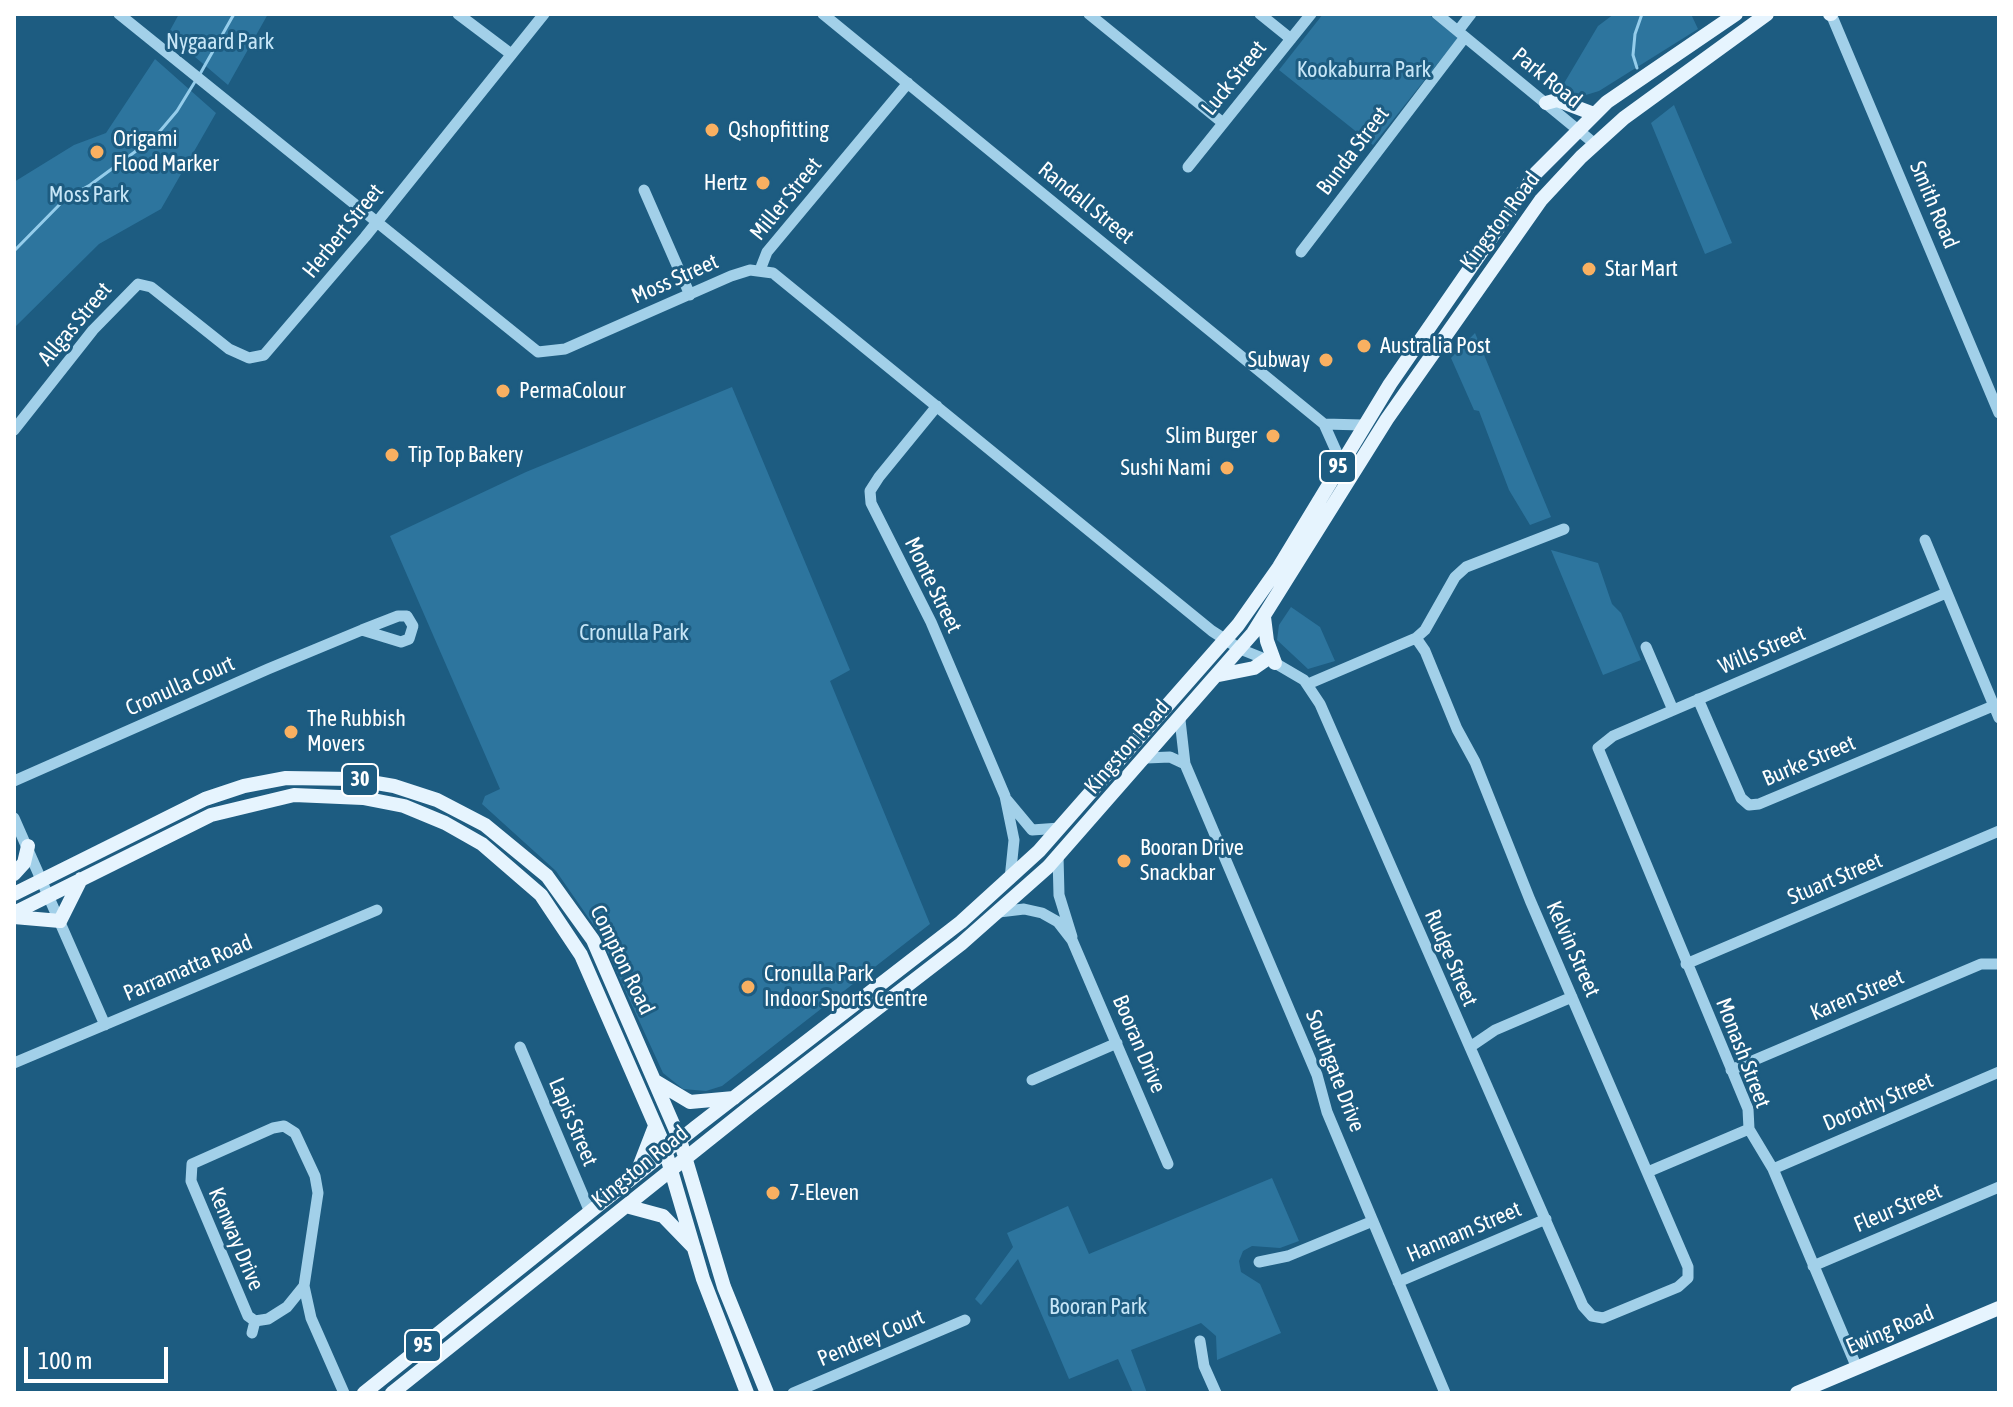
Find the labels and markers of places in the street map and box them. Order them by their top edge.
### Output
place label: Qshopfitting [728,117,829,143]
marker: Qshopfitting [703,121,721,139]
place label: Origami Flood Marker [113,126,219,178]
marker: Origami Flood Marker [88,143,106,161]
place label: Hertz [704,170,747,196]
marker: Hertz [754,174,772,192]
place label: Star Mart [1605,256,1678,282]
marker: Star Mart [1580,260,1598,278]
place label: Australia Post [1380,333,1491,359]
marker: Australia Post [1355,337,1373,355]
place label: Subway [1248,347,1310,373]
marker: Subway [1317,351,1335,369]
place label: PermaColour [519,378,625,404]
marker: PermaColour [494,382,512,400]
place label: Slim Burger [1166,423,1257,449]
marker: Slim Burger [1264,427,1282,445]
place label: Tip Top Bakery [408,442,523,468]
marker: Tip Top Bakery [383,446,401,464]
place label: Sushi Nami [1121,455,1211,481]
marker: Sushi Nami [1218,459,1236,477]
place label: The Rubbish Movers [307,706,406,758]
marker: The Rubbish Movers [282,723,300,741]
place label: Booran Drive Snackbar [1140,835,1244,886]
marker: Booran Drive Snackbar [1115,852,1133,870]
place label: Cronulla Park Indoor Sports Centre [764,961,928,1012]
marker: Cronulla Park Indoor Sports Centre [739,978,757,996]
place label: 7-Eleven [789,1180,859,1206]
marker: 7-Eleven [764,1184,782,1202]

